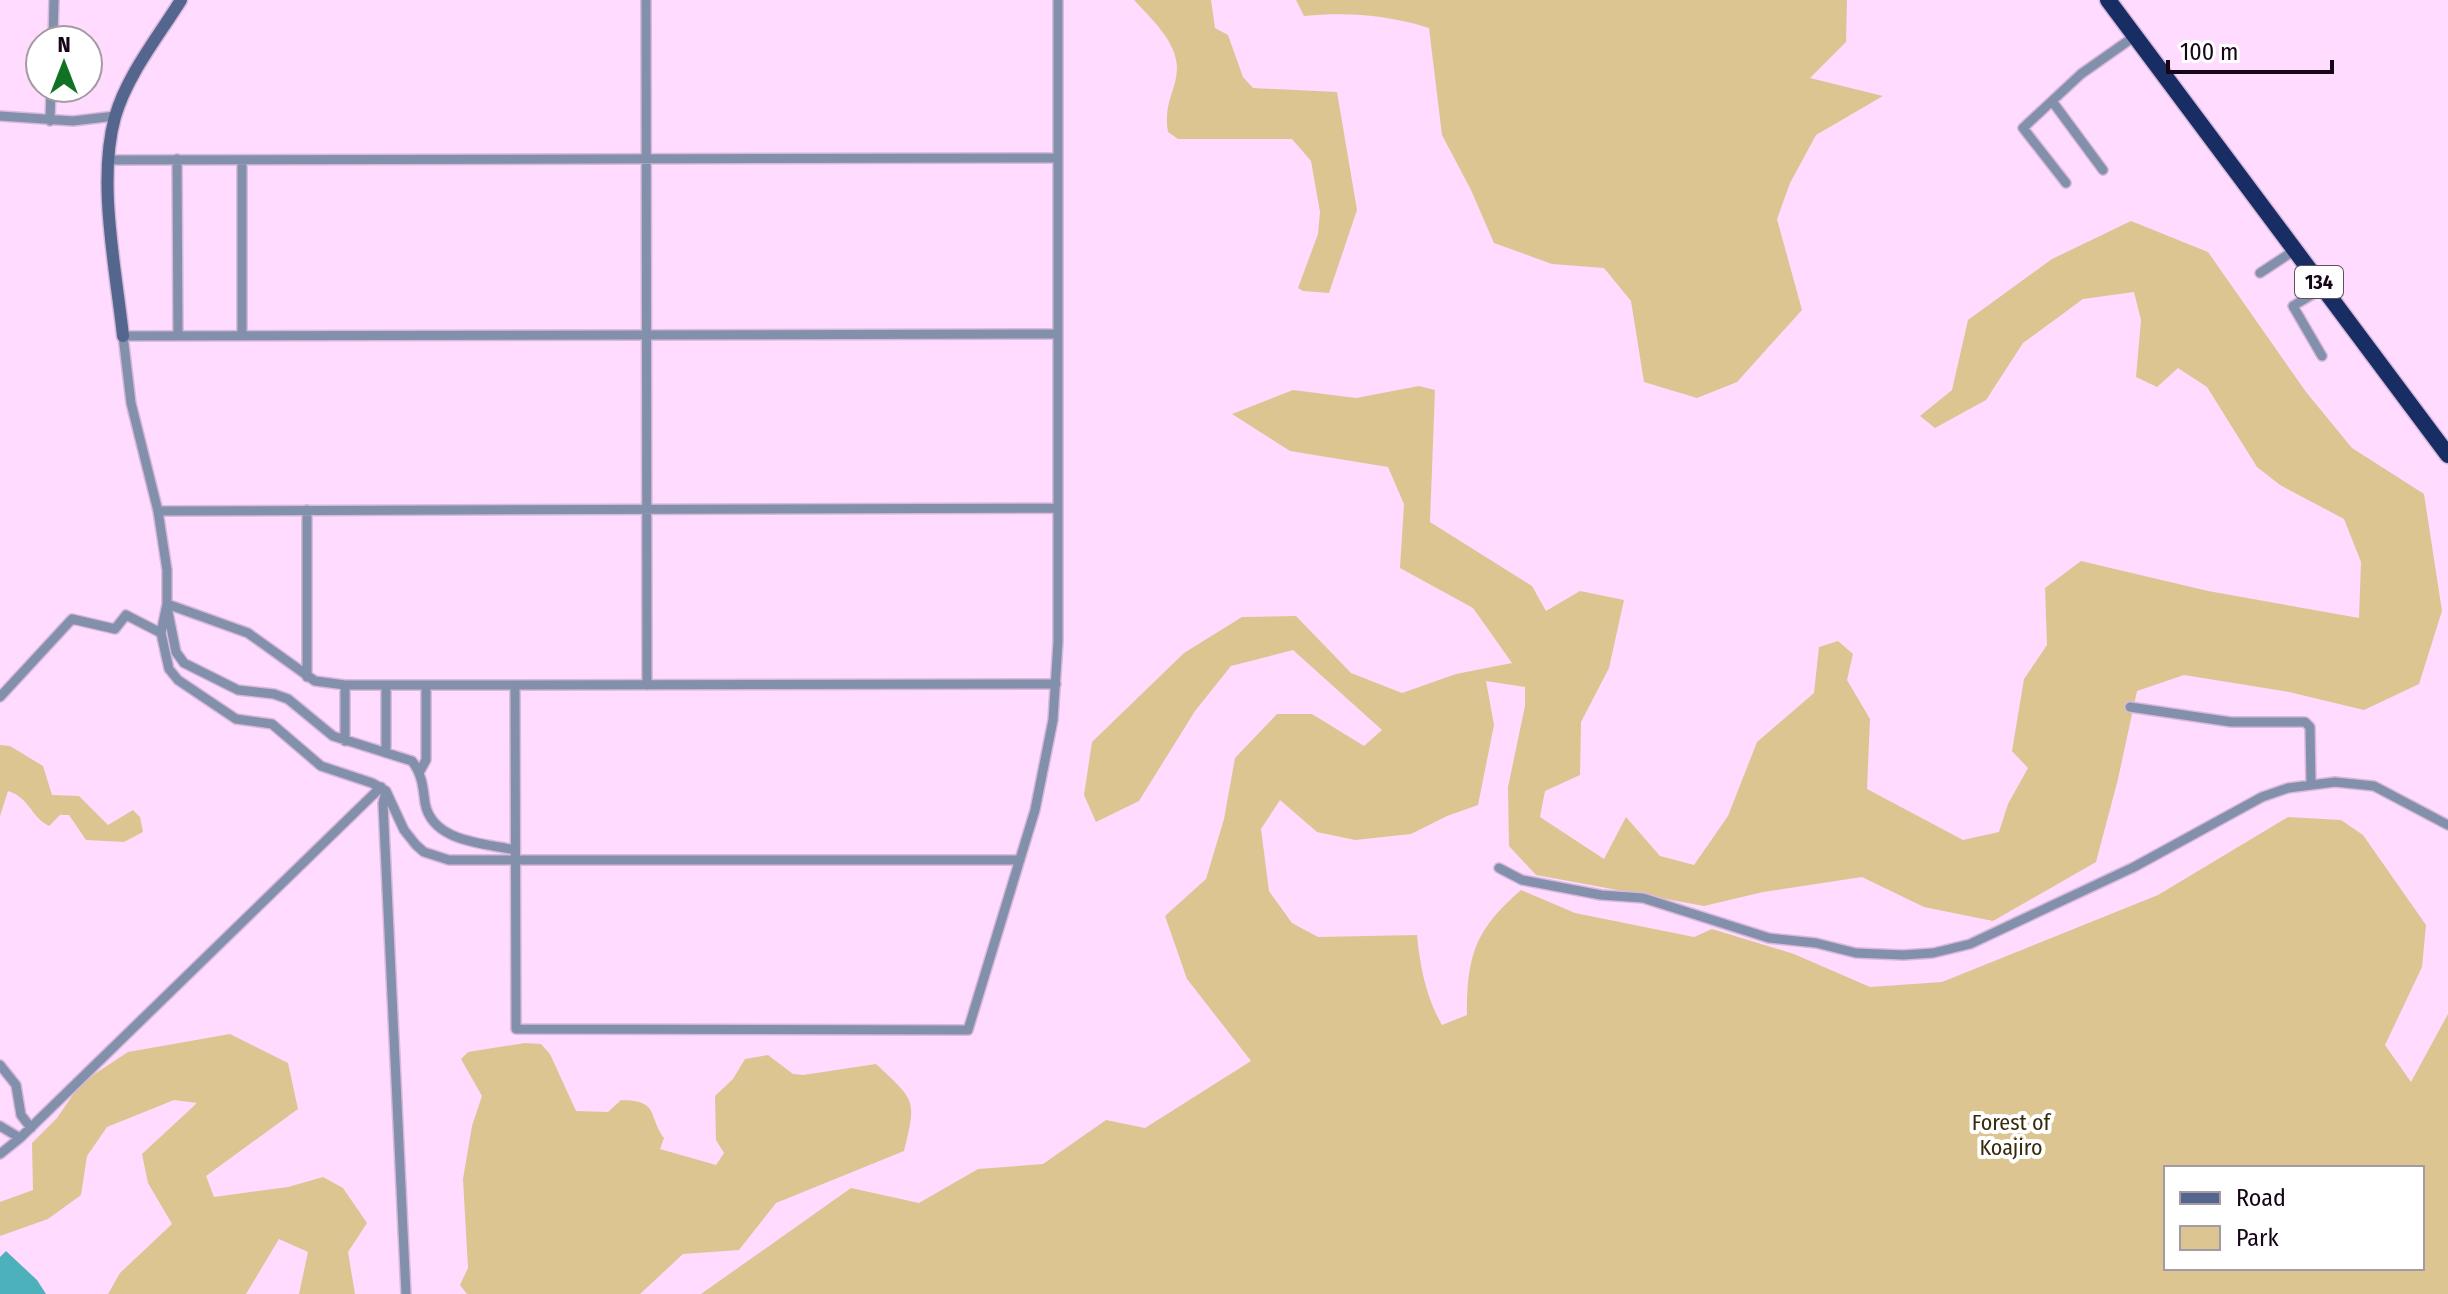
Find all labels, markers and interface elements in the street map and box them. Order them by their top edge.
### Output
north arrow [24,24,104,104]
scale bar [2168,24,2332,74]
text: N [57,31,71,58]
text: 100 m [2180,38,2238,66]
road number: 134 [2295,266,2343,298]
park label: Forest of Koajiro [1972,1109,2051,1161]
legend [2164,1166,2424,1270]
text: Road [2236,1184,2286,1212]
text: Park [2236,1224,2279,1252]

